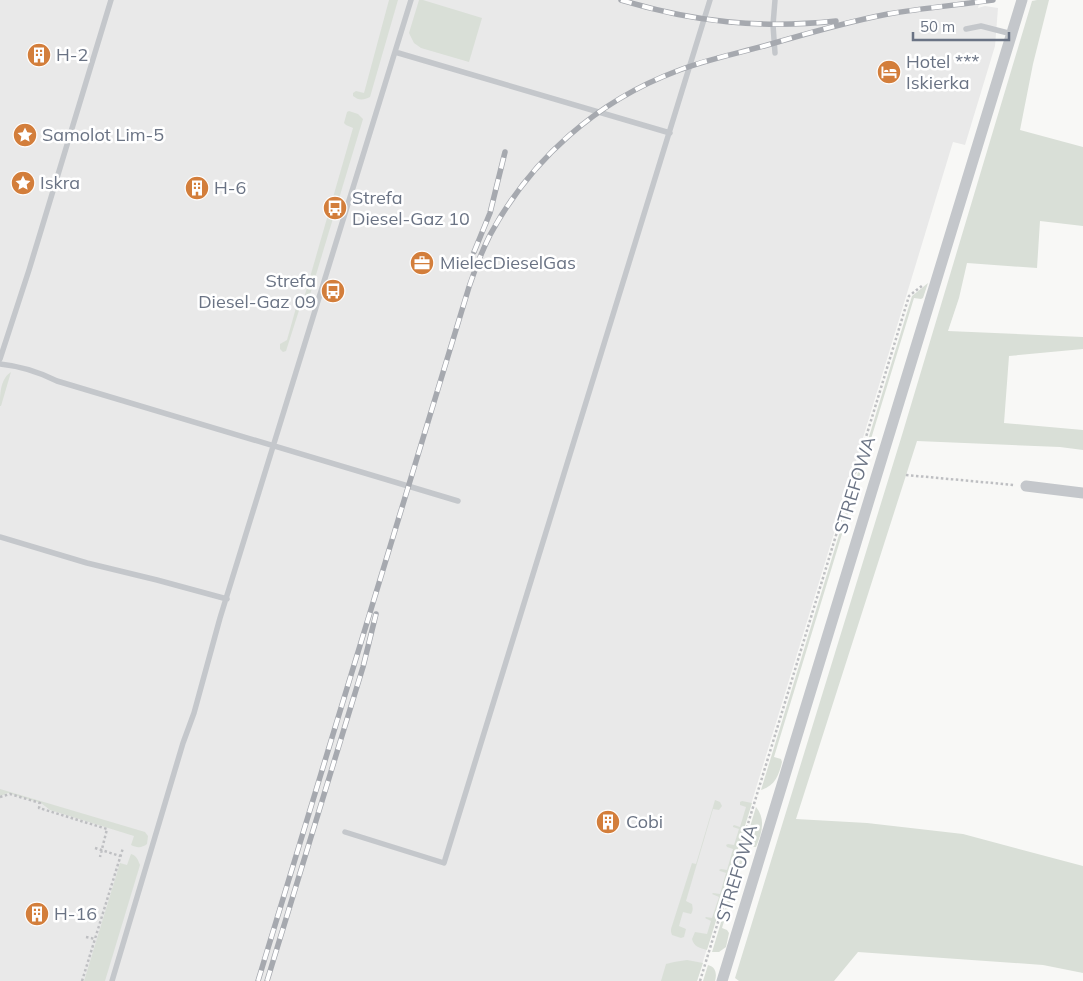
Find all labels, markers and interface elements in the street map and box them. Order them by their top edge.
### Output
scale bar [913,10,1009,42]
text: 50 m [920,17,955,36]
building icon: H-2 [26,42,52,68]
place label: H-2 [56,43,88,66]
place label: Hotel *** Iskierka [906,50,979,94]
hotel icon: Hotel *** Iskierka [876,59,902,85]
place icon: Samolot Lim-5 [12,122,38,148]
place label: Samolot Lim-5 [42,123,164,146]
place icon: Iskra [10,170,36,196]
place label: Iskra [40,171,80,194]
building icon: H-6 [184,175,210,201]
place label: H-6 [214,176,246,199]
place label: Strefa Diesel-Gaz 10 [352,186,470,230]
bus stop icon: Strefa Diesel-Gaz 10 [322,195,348,221]
office icon: MielecDieselGas [409,250,435,276]
place label: MielecDieselGas [440,251,576,274]
place label: Strefa Diesel-Gaz 09 [198,269,316,313]
bus stop icon: Strefa Diesel-Gaz 09 [320,278,346,304]
street label: STREFOWA [829,433,880,536]
building icon: Cobi [595,809,621,835]
place label: Cobi [626,810,663,833]
street label: STREFOWA [711,821,762,924]
building icon: H-16 [24,901,50,927]
place label: H-16 [54,902,97,925]

